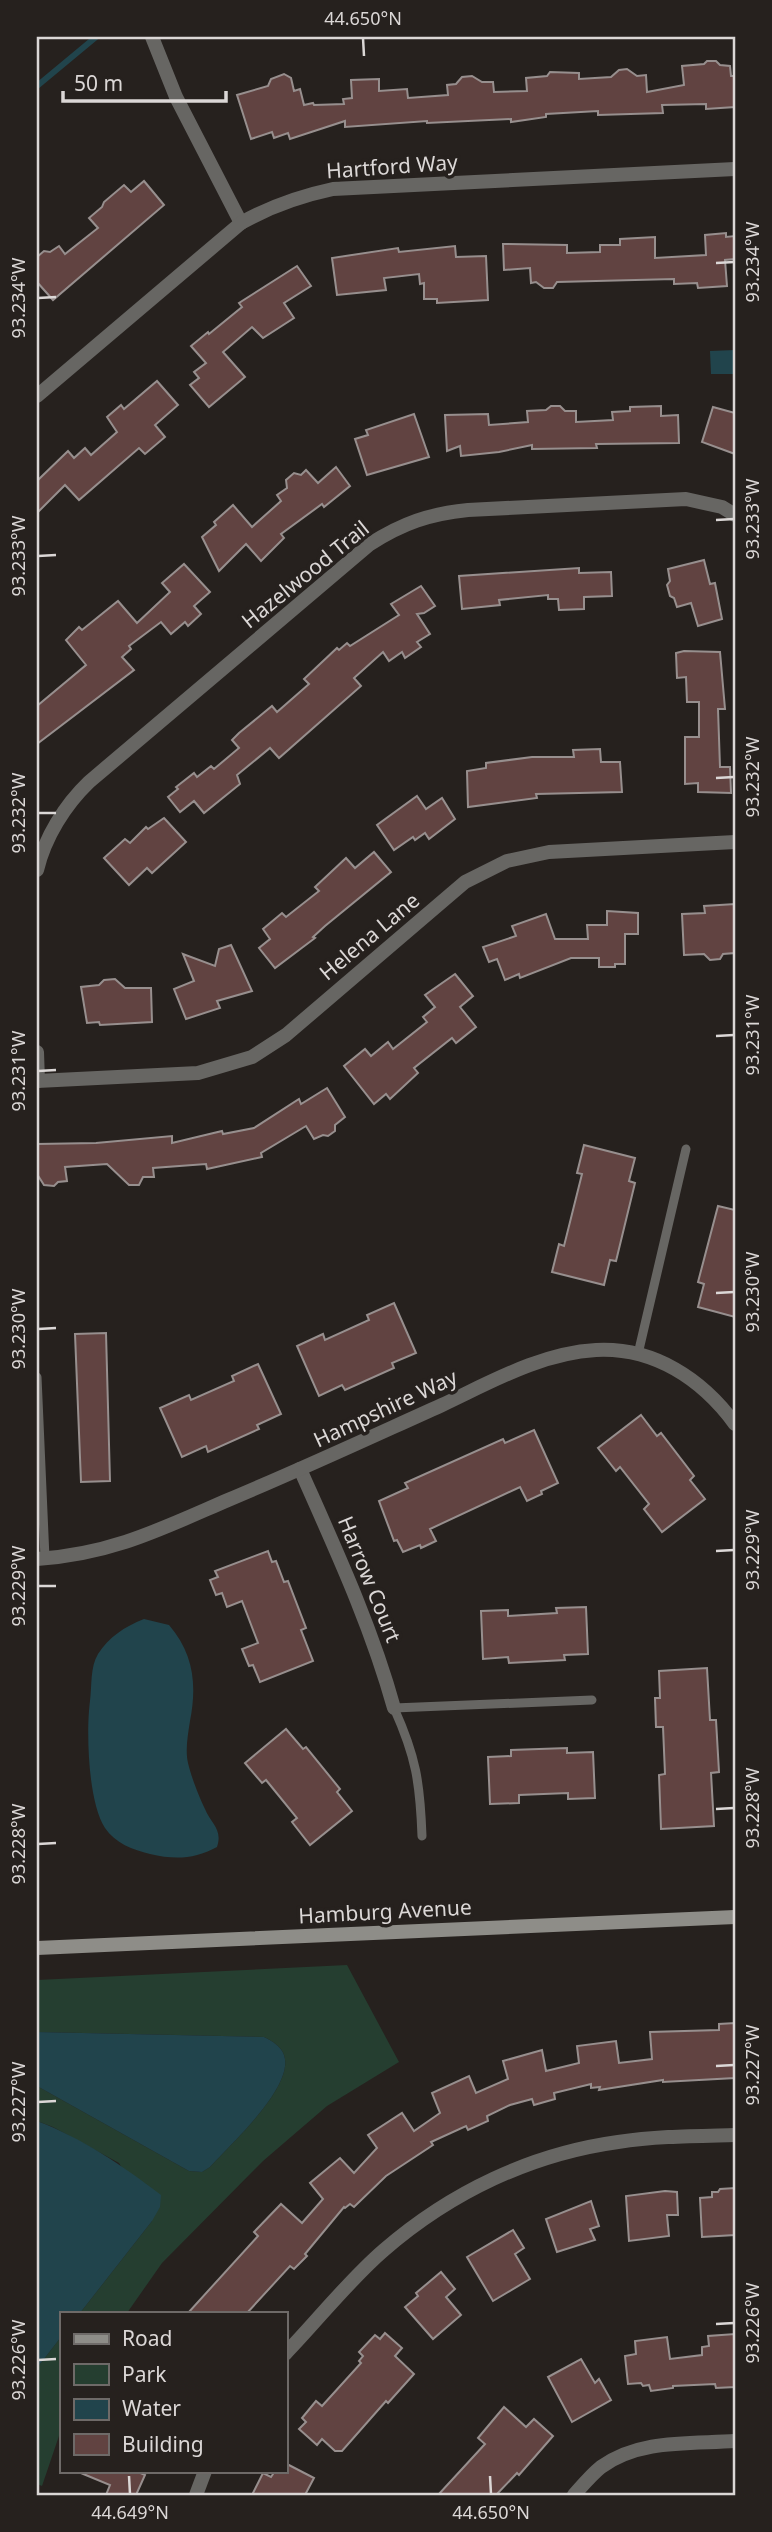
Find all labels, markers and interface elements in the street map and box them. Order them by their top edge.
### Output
text: 44.650°N [324,6,402,30]
scale bar [63,60,226,104]
text: 50 m [74,69,123,97]
street label: Hartford Way [325,147,459,185]
text: 93.234°W [740,221,764,302]
text: 93.234°W [6,257,30,338]
text: 93.233°W [740,478,764,559]
street label: Hazelwood Trail [235,514,375,634]
text: 93.233°W [6,515,30,596]
text: 93.232°W [740,736,764,817]
text: 93.232°W [6,772,30,853]
street label: Helena Lane [313,886,425,986]
text: 93.231°W [740,994,764,1075]
text: 93.231°W [6,1030,30,1111]
text: 93.230°W [740,1251,764,1332]
text: 93.230°W [6,1288,30,1369]
street label: Hampshire Way [309,1362,462,1454]
text: 93.229°W [740,1509,764,1590]
street label: Harrow Court [332,1512,408,1647]
text: 93.229°W [6,1545,30,1626]
text: 93.228°W [740,1767,764,1848]
text: 93.228°W [6,1803,30,1884]
street label: Hamburg Avenue [298,1892,472,1930]
text: 93.227°W [740,2024,764,2105]
text: 93.227°W [6,2061,30,2142]
text: 93.226°W [740,2282,764,2363]
legend [60,2312,287,2472]
text: 93.226°W [6,2319,30,2400]
text: Road [122,2324,172,2352]
text: Park [122,2360,167,2388]
text: Water [122,2394,181,2422]
text: Building [122,2430,204,2458]
text: 44.649°N [91,2500,169,2524]
text: 44.650°N [452,2500,530,2524]

